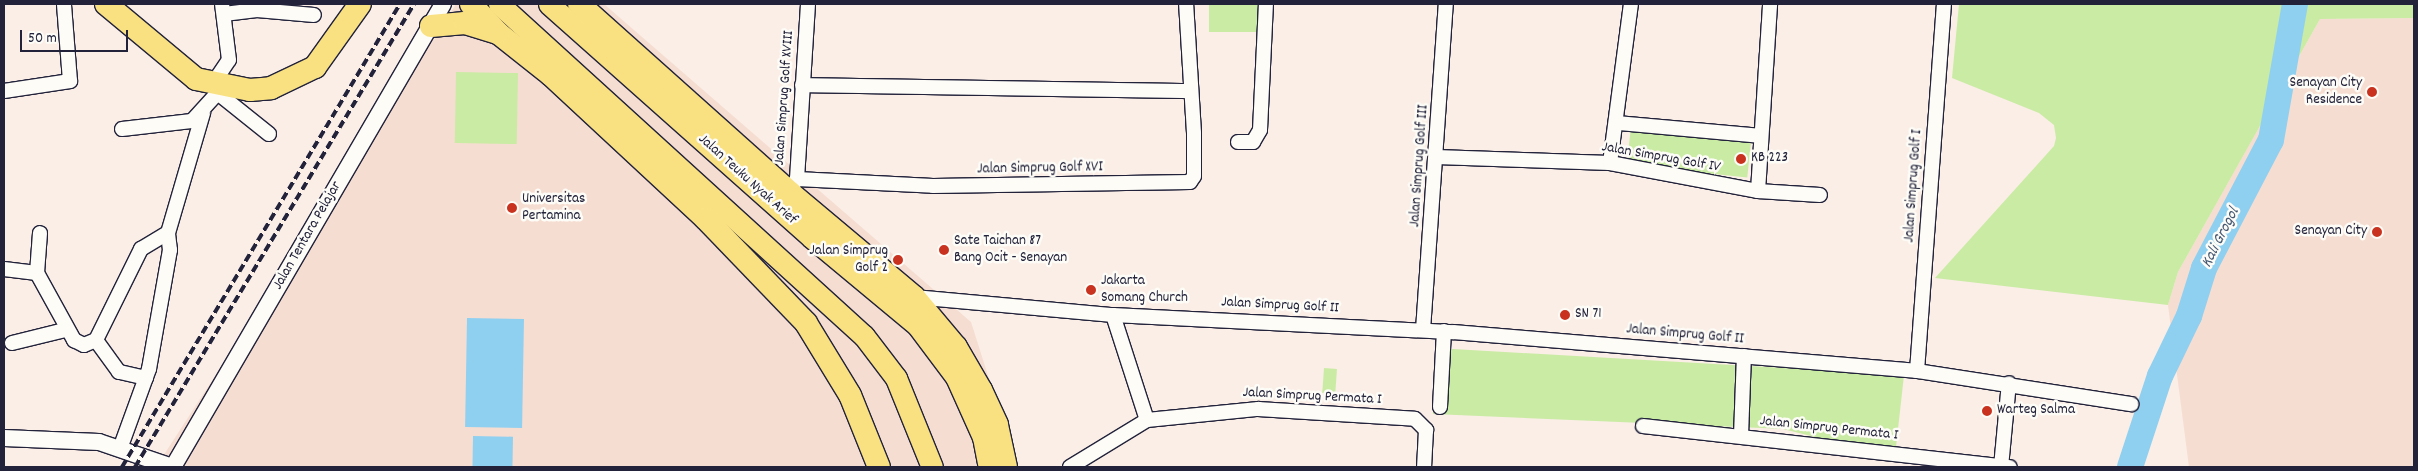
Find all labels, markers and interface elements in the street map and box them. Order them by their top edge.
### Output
scale bar [22,20,130,52]
text: 50 m [28,28,57,50]
street label: Jalan Simprug Golf XVIII [771,30,799,166]
place label: Senayan City Residence [2290,74,2362,109]
marker: Senayan City Residence [2366,86,2378,98]
street label: Jalan Simprug Golf III [1407,104,1433,228]
street label: Jalan Simprug Golf I [1901,129,1927,243]
street label: Jalan Teuku Nyak Arief [694,131,800,229]
street label: Jalan Simprug Golf IV [1600,139,1722,177]
place label: KB 223 [1751,150,1788,168]
marker: KB 223 [1735,153,1747,165]
street label: Jalan Simprug Golf XVI [977,159,1103,179]
street label: Jalan Tentara Pelajar [270,179,346,293]
place label: Universitas Pertamina [522,190,585,225]
marker: Universitas Pertamina [506,202,518,214]
water label: Kali Grogol [2198,205,2244,271]
place label: Senayan City [2295,223,2367,241]
marker: Senayan City [2371,226,2383,238]
place label: Sate Taichan 87 Bang Ocit - Senayan [954,232,1067,267]
place label: Jalan Simprug Golf 2 [809,242,888,277]
marker: Sate Taichan 87 Bang Ocit - Senayan [938,244,950,256]
marker: Jalan Simprug Golf 2 [892,254,904,266]
place label: Jakarta Somang Church [1101,272,1188,307]
marker: Jakarta Somang Church [1085,284,1097,296]
street label: Jalan Simprug Golf II [1221,294,1339,318]
place label: SN 71 [1575,306,1601,324]
marker: SN 71 [1559,309,1571,321]
street label: Jalan Simprug Golf II [1625,321,1745,349]
street label: Jalan Simprug Permata I [1242,384,1382,410]
place label: Warteg Salma [1997,402,2075,420]
marker: Warteg Salma [1981,405,1993,417]
street label: Jalan Simprug Permata I [1759,413,1899,445]

